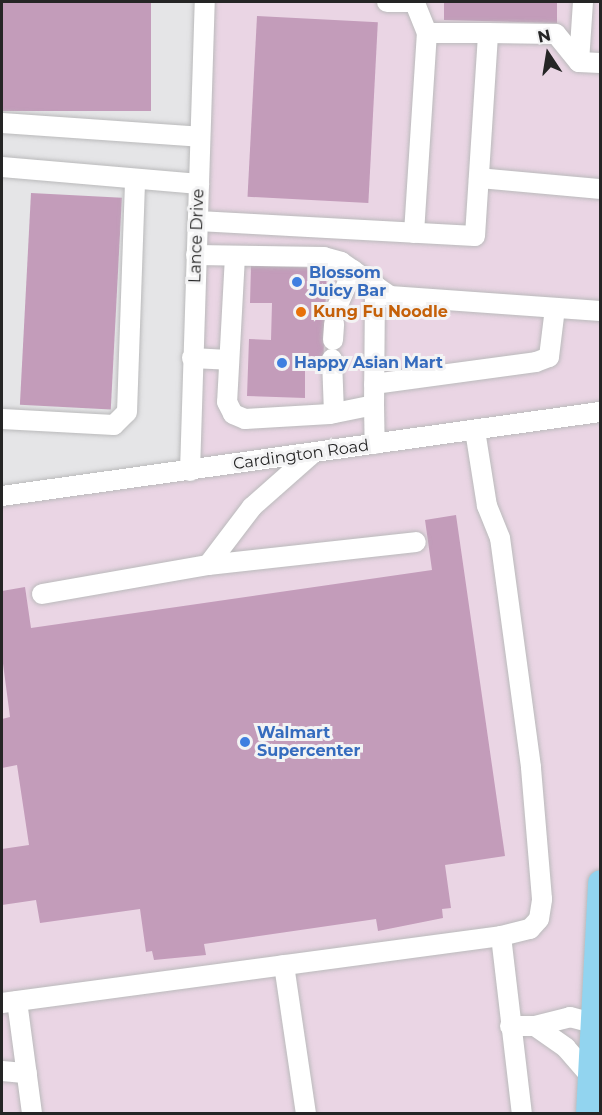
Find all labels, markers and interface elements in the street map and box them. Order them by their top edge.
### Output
north arrow [518,24,578,84]
text: N [536,25,552,47]
street label: Lance Drive [186,189,208,283]
place label: Blossom Juicy Bar [309,263,386,301]
marker: Blossom Juicy Bar [290,275,304,289]
place label: Kung Fu Noodle [313,302,448,322]
marker: Kung Fu Noodle [294,305,308,319]
place label: Happy Asian Mart [294,353,443,373]
marker: Happy Asian Mart [275,356,289,370]
street label: Cardington Road [232,436,370,474]
place label: Walmart Supercenter [257,723,360,761]
marker: Walmart Supercenter [238,735,252,749]

